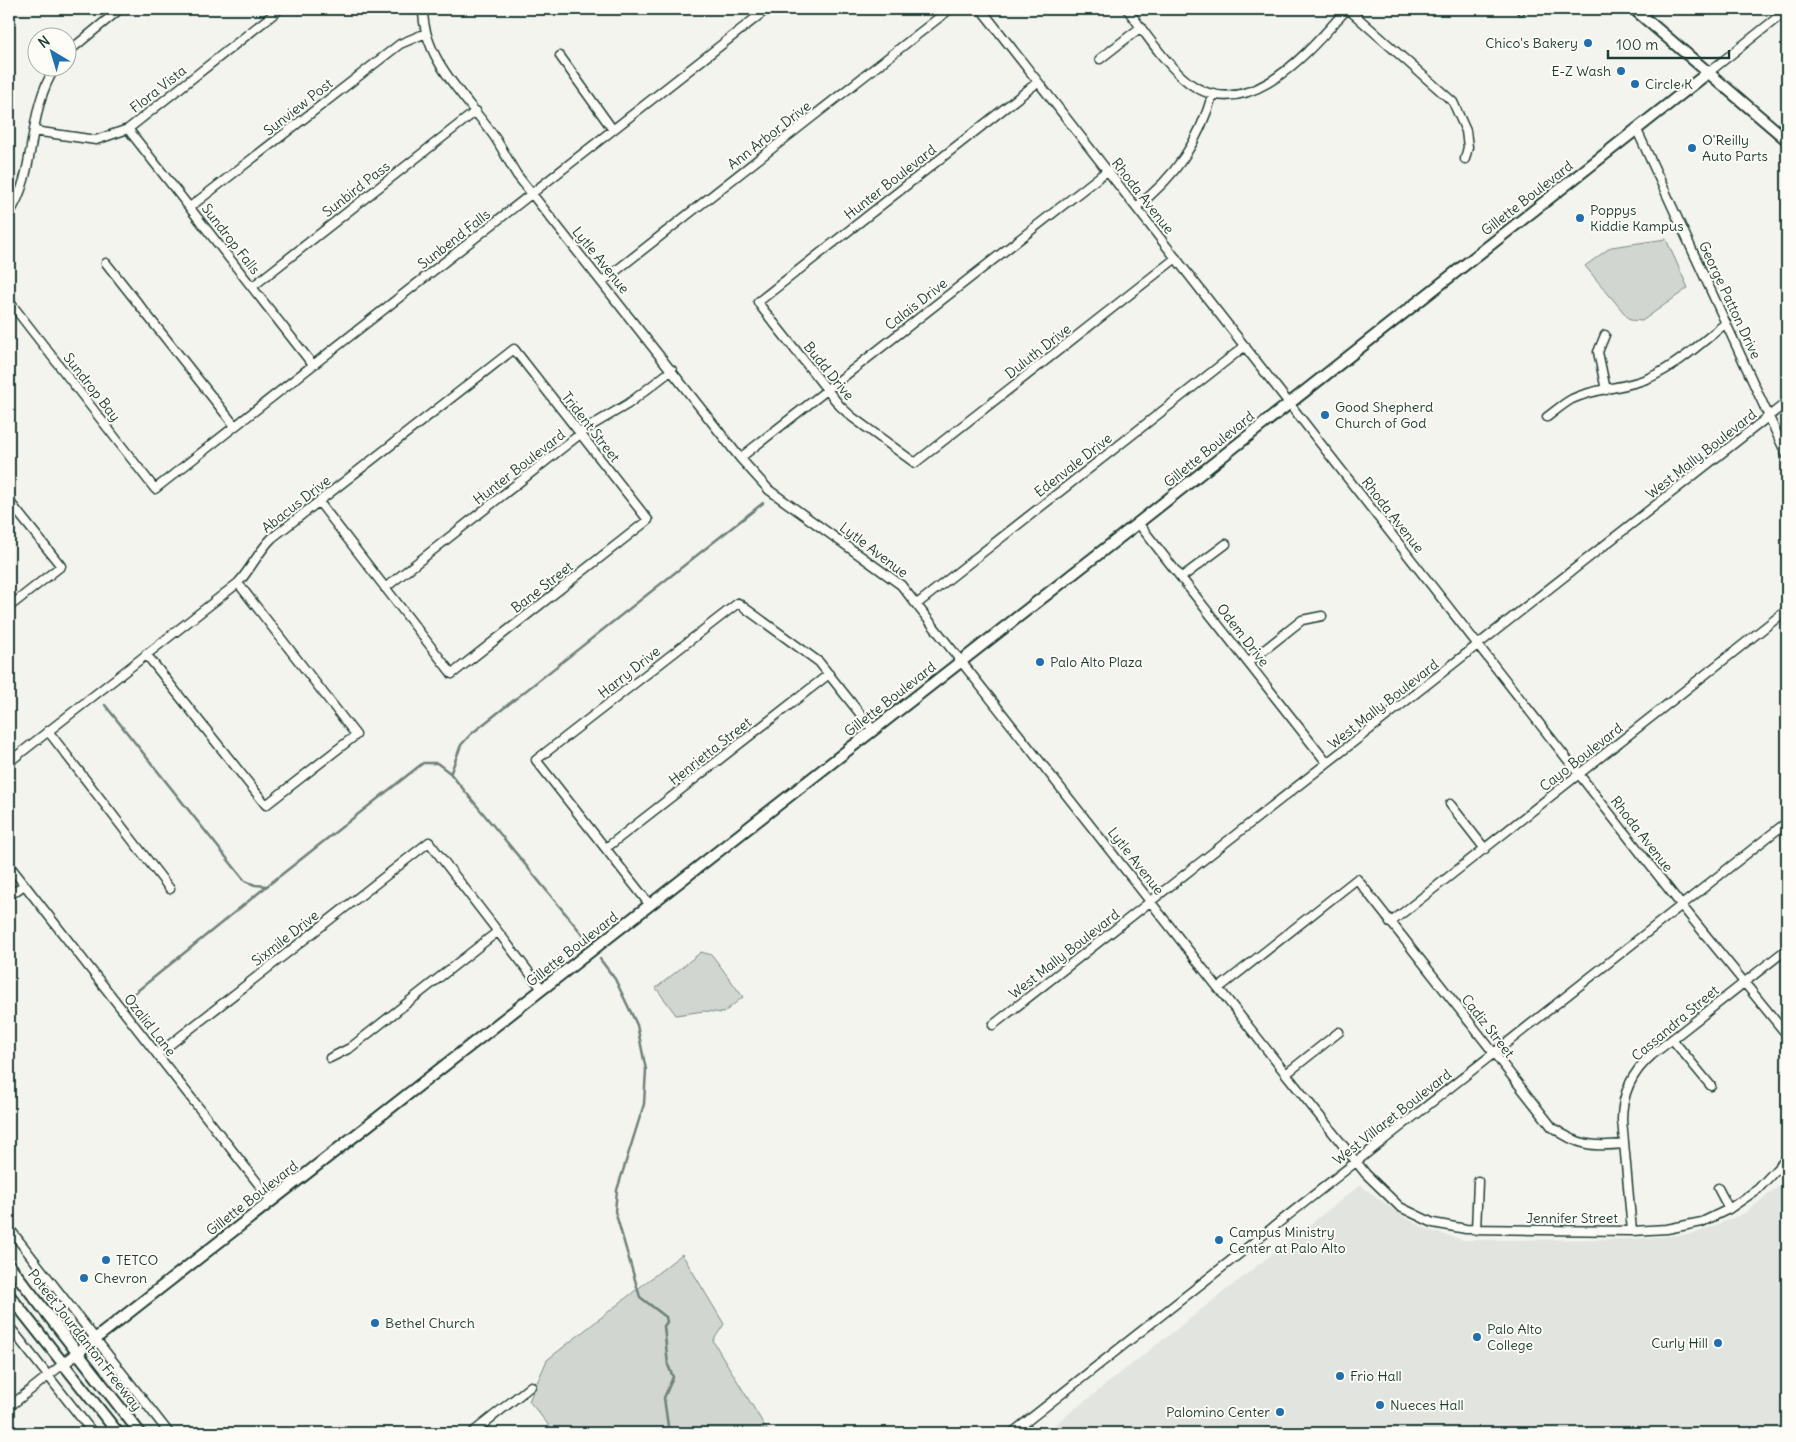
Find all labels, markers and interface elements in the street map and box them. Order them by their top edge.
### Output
north arrow [28,28,78,78]
scale bar [1608,28,1730,60]
text: N [35,32,53,52]
place label: Chico's Bakery [1485,34,1578,52]
text: 100 m [1616,35,1658,54]
marker: Chico's Bakery [1582,37,1594,49]
street label: Flora Vista [126,61,190,117]
place label: E-Z Wash [1552,62,1611,80]
marker: E-Z Wash [1615,65,1627,77]
street label: Sunview Post [260,74,336,140]
place label: Circle K [1645,75,1693,93]
marker: Circle K [1629,78,1641,90]
street label: Ann Arbor Drive [724,97,814,173]
place label: O'Reilly Auto Parts [1702,131,1768,165]
street label: Hunter Boulevard [840,141,940,223]
marker: O'Reilly Auto Parts [1686,142,1698,154]
street label: Rhoda Avenue [1108,154,1178,238]
street label: Sunbird Pass [319,157,393,221]
street label: Gillette Boulevard [1477,157,1577,239]
street label: Sundrop Falls [198,200,264,278]
place label: Poppys Kiddie Kampus [1590,201,1684,235]
street label: Sunbend Falls [414,205,494,273]
marker: Poppys Kiddie Kampus [1574,212,1586,224]
street label: Lytle Avenue [568,223,634,297]
street label: George Patton Drive [1695,238,1765,362]
street label: Calais Drive [881,274,951,334]
street label: Duluth Drive [1001,320,1075,382]
street label: Budd Drive [800,338,858,404]
street label: Sundrop Bay [60,349,124,425]
street label: Trident Street [558,388,624,466]
place label: Good Shepherd Church of God [1335,398,1433,432]
street label: West Mally Boulevard [1642,405,1760,503]
street label: Gillette Boulevard [1160,407,1258,491]
marker: Good Shepherd Church of God [1319,409,1331,421]
street label: Hunter Boulevard [469,426,569,508]
street label: Edenvale Drive [1031,429,1115,501]
street label: Abacus Drive [258,471,334,537]
street label: Rhoda Avenue [1358,473,1428,557]
street label: Lytle Avenue [836,518,912,582]
street label: Bane Street [507,557,577,617]
street label: Odem Drive [1213,600,1273,670]
street label: Harry Drive [594,642,664,702]
place label: Palo Alto Plaza [1050,653,1143,671]
street label: West Mally Boulevard [1324,655,1442,753]
marker: Palo Alto Plaza [1034,656,1046,668]
street label: Gillette Boulevard [840,658,940,740]
street label: Henrietta Street [665,713,755,789]
street label: Cayo Boulevard [1536,719,1626,795]
street label: Rhoda Avenue [1607,792,1677,876]
street label: Lytle Avenue [1104,824,1168,898]
street label: West Mally Boulevard [1005,905,1123,1003]
street label: Sixmile Drive [248,906,322,970]
street label: Gillette Boulevard [522,908,622,990]
street label: Cassandra Street [1628,981,1723,1065]
street label: Ozalid Lane [120,990,180,1060]
street label: Cadiz Street [1458,991,1519,1062]
street label: West Villaret Boulevard [1329,1065,1455,1169]
street label: Gillette Boulevard [202,1157,302,1239]
street label: Jennifer Street [1526,1209,1618,1227]
place label: Campus Ministry Center at Palo Alto [1229,1223,1346,1257]
marker: Campus Ministry Center at Palo Alto [1213,1234,1225,1246]
place label: TETCO [116,1251,158,1269]
marker: TETCO [100,1254,112,1266]
street label: Poteet Jourdanton Freeway [24,1265,146,1415]
place label: Chevron [94,1269,147,1287]
marker: Chevron [78,1272,90,1284]
place label: Bethel Church [385,1314,475,1332]
marker: Bethel Church [369,1317,381,1329]
place label: Palo Alto College [1487,1320,1542,1354]
marker: Palo Alto College [1471,1331,1483,1343]
place label: Curly Hill [1651,1334,1708,1352]
marker: Curly Hill [1712,1337,1724,1349]
place label: Frio Hall [1350,1367,1402,1385]
marker: Frio Hall [1334,1370,1346,1382]
place label: Nueces Hall [1390,1396,1464,1414]
marker: Nueces Hall [1374,1399,1386,1411]
place label: Palomino Center [1166,1403,1270,1421]
marker: Palomino Center [1274,1406,1286,1418]

